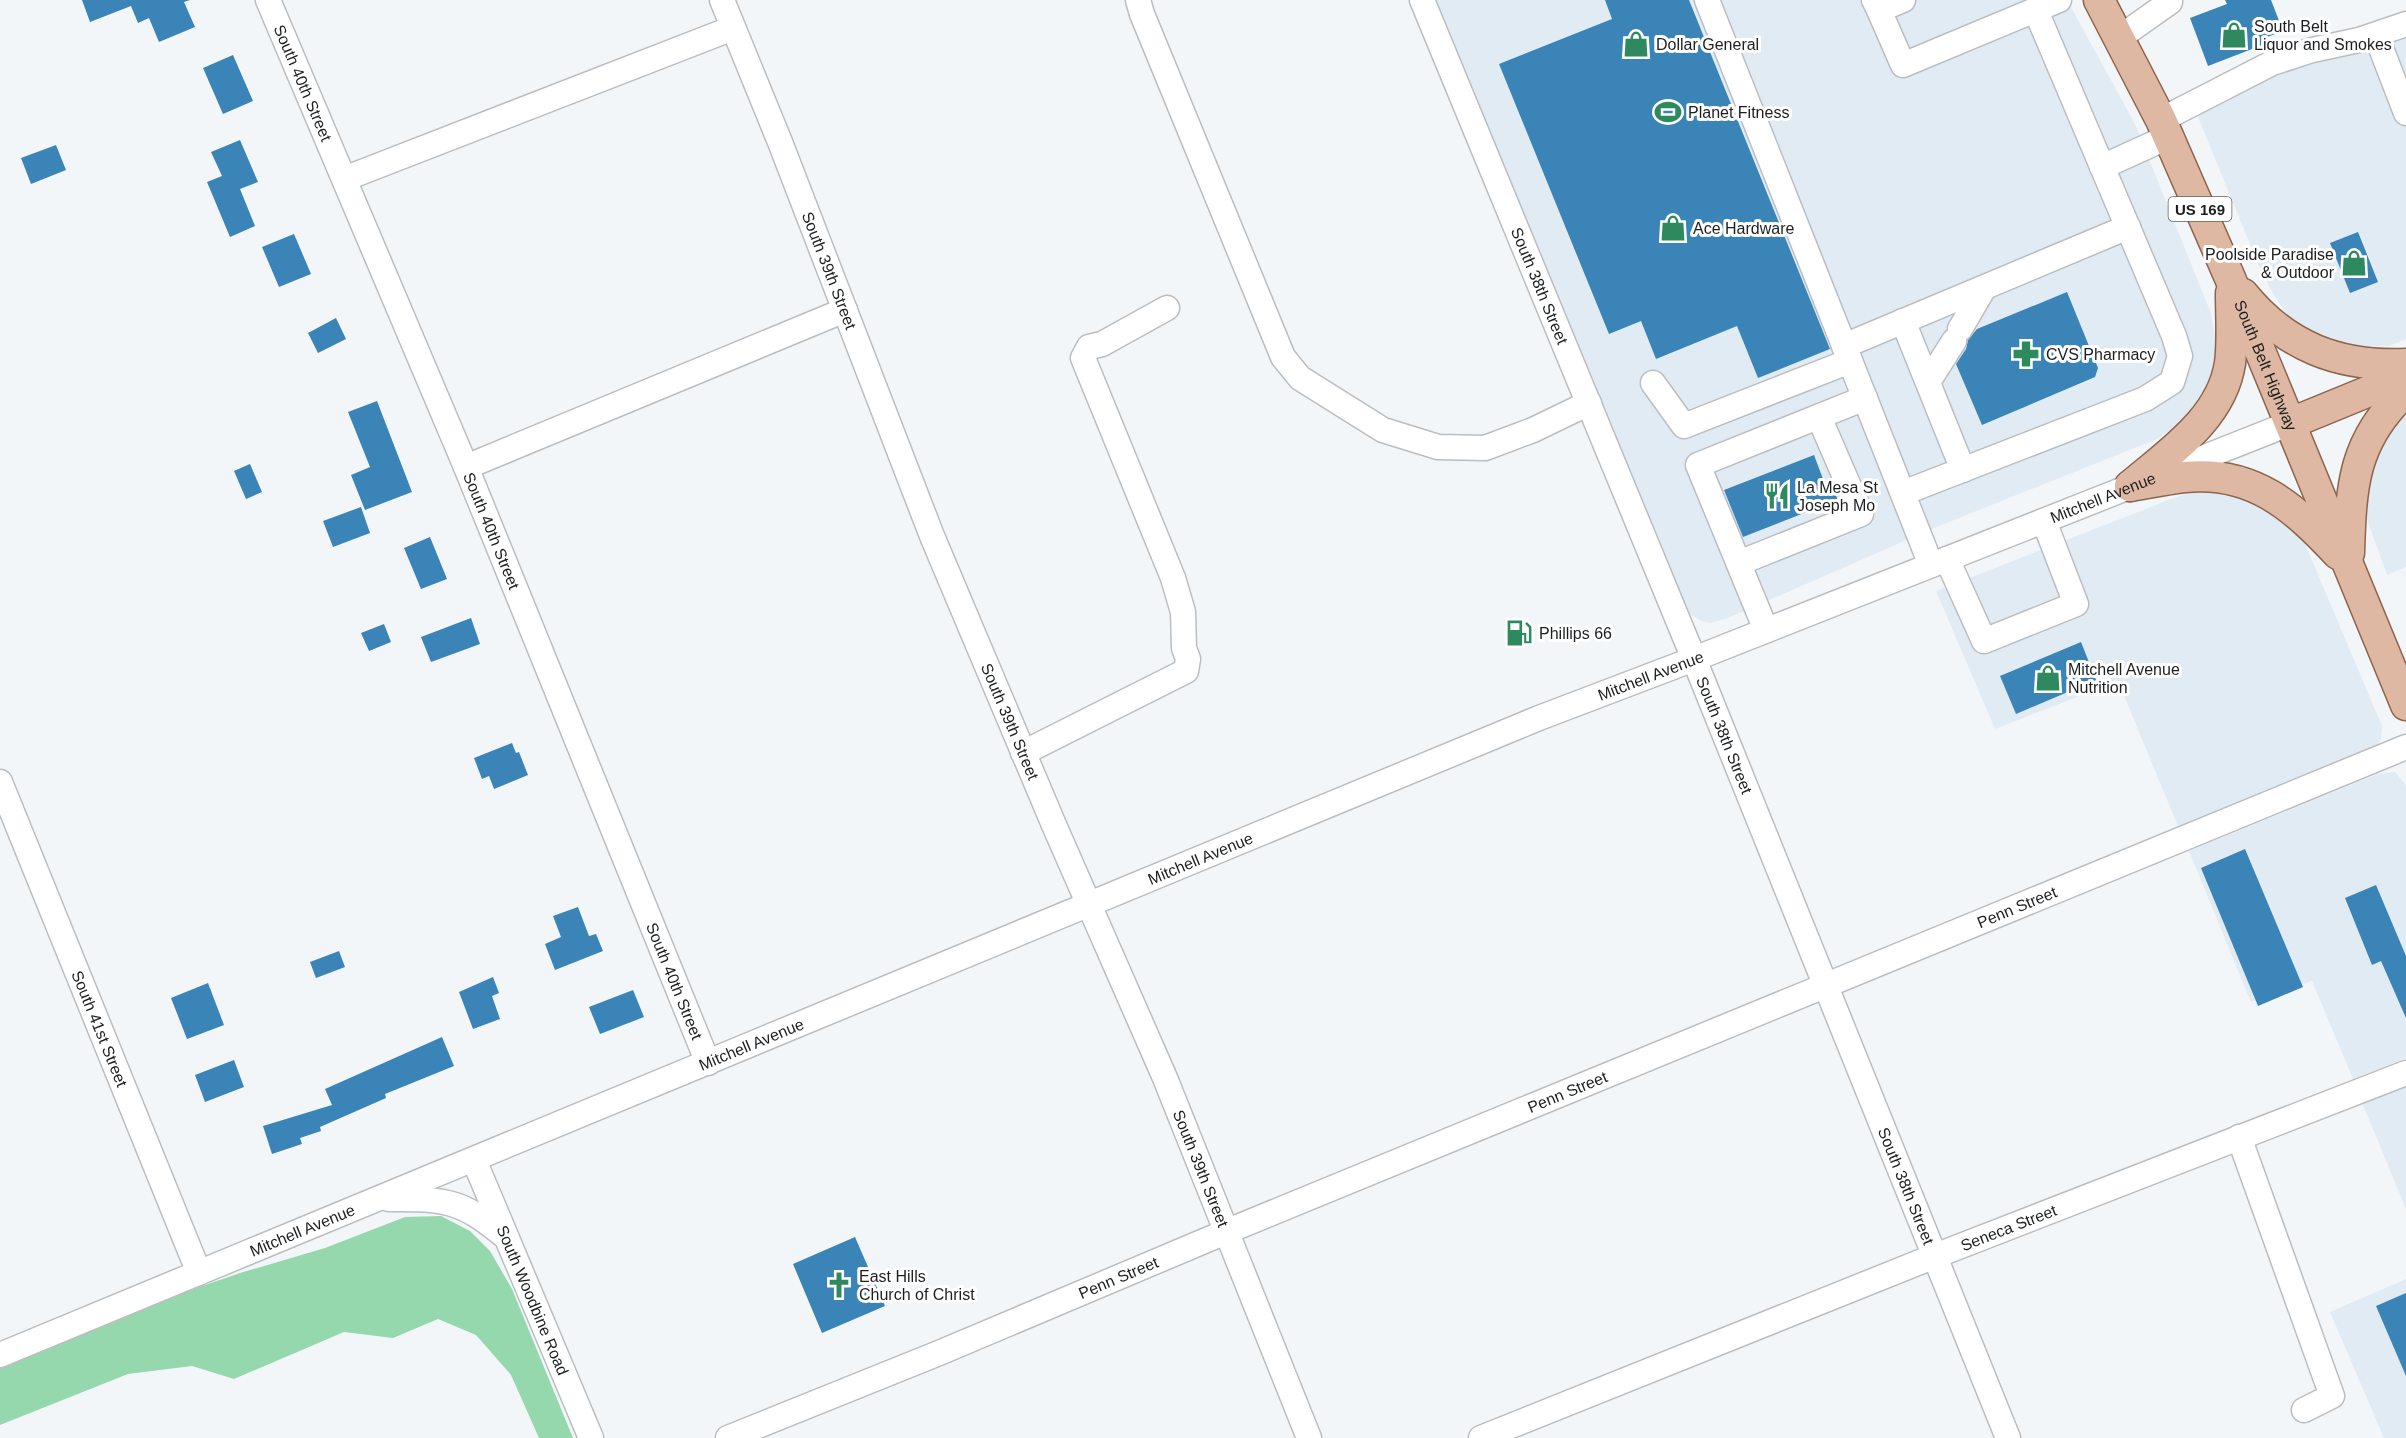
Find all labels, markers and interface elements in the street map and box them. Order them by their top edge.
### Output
place label: South Belt Liquor and Smokes [2254,18,2392,53]
shop icon: South Belt Liquor and Smokes [2219,20,2249,50]
street label: South 40th Street [271,22,335,144]
shop icon: Dollar General [1621,29,1651,59]
place label: Dollar General [1656,36,1759,53]
sports icon: Planet Fitness [1653,97,1683,127]
place label: Planet Fitness [1688,104,1789,121]
road number: US 169 [2168,197,2232,221]
street label: South 39th Street [799,209,860,332]
shop icon: Ace Hardware [1658,213,1688,243]
place label: Ace Hardware [1693,220,1794,237]
street label: South 38th Street [1508,225,1572,347]
place label: Poolside Paradise & Outdoor [2205,246,2335,281]
shop icon: Poolside Paradise & Outdoor [2339,248,2369,278]
street label: South Belt Highway [2232,298,2301,433]
pharmacy icon: CVS Pharmacy [2011,339,2041,369]
place label: CVS Pharmacy [2046,346,2155,363]
street label: Mitchell Avenue [2048,469,2158,526]
street label: South 40th Street [461,470,523,592]
place label: La Mesa St Joseph Mo [1797,479,1878,514]
restaurant icon: La Mesa St Joseph Mo [1762,481,1792,511]
fuel station icon: Phillips 66 [1504,618,1534,648]
place label: Phillips 66 [1539,625,1612,642]
street label: Mitchell Avenue [1595,648,1706,703]
street label: South 39th Street [978,661,1043,783]
place label: Mitchell Avenue Nutrition [2068,661,2180,696]
shop icon: Mitchell Avenue Nutrition [2033,663,2063,693]
street label: South 38th Street [1694,674,1756,797]
street label: Mitchell Avenue [1145,829,1255,887]
street label: Penn Street [1975,883,2060,931]
street label: South 40th Street [643,920,706,1042]
street label: South 41st Street [69,968,131,1090]
street label: Mitchell Avenue [696,1015,806,1073]
street label: Penn Street [1525,1067,1610,1116]
street label: South 39th Street [1170,1107,1232,1230]
street label: South 38th Street [1875,1125,1938,1247]
street label: Mitchell Avenue [247,1201,357,1259]
street label: Seneca Street [1958,1201,2059,1254]
street label: South Woodbine Road [494,1223,572,1378]
street label: Penn Street [1076,1253,1161,1302]
place label: East Hills Church of Christ [859,1268,975,1303]
church icon: East Hills Church of Christ [824,1270,854,1300]

